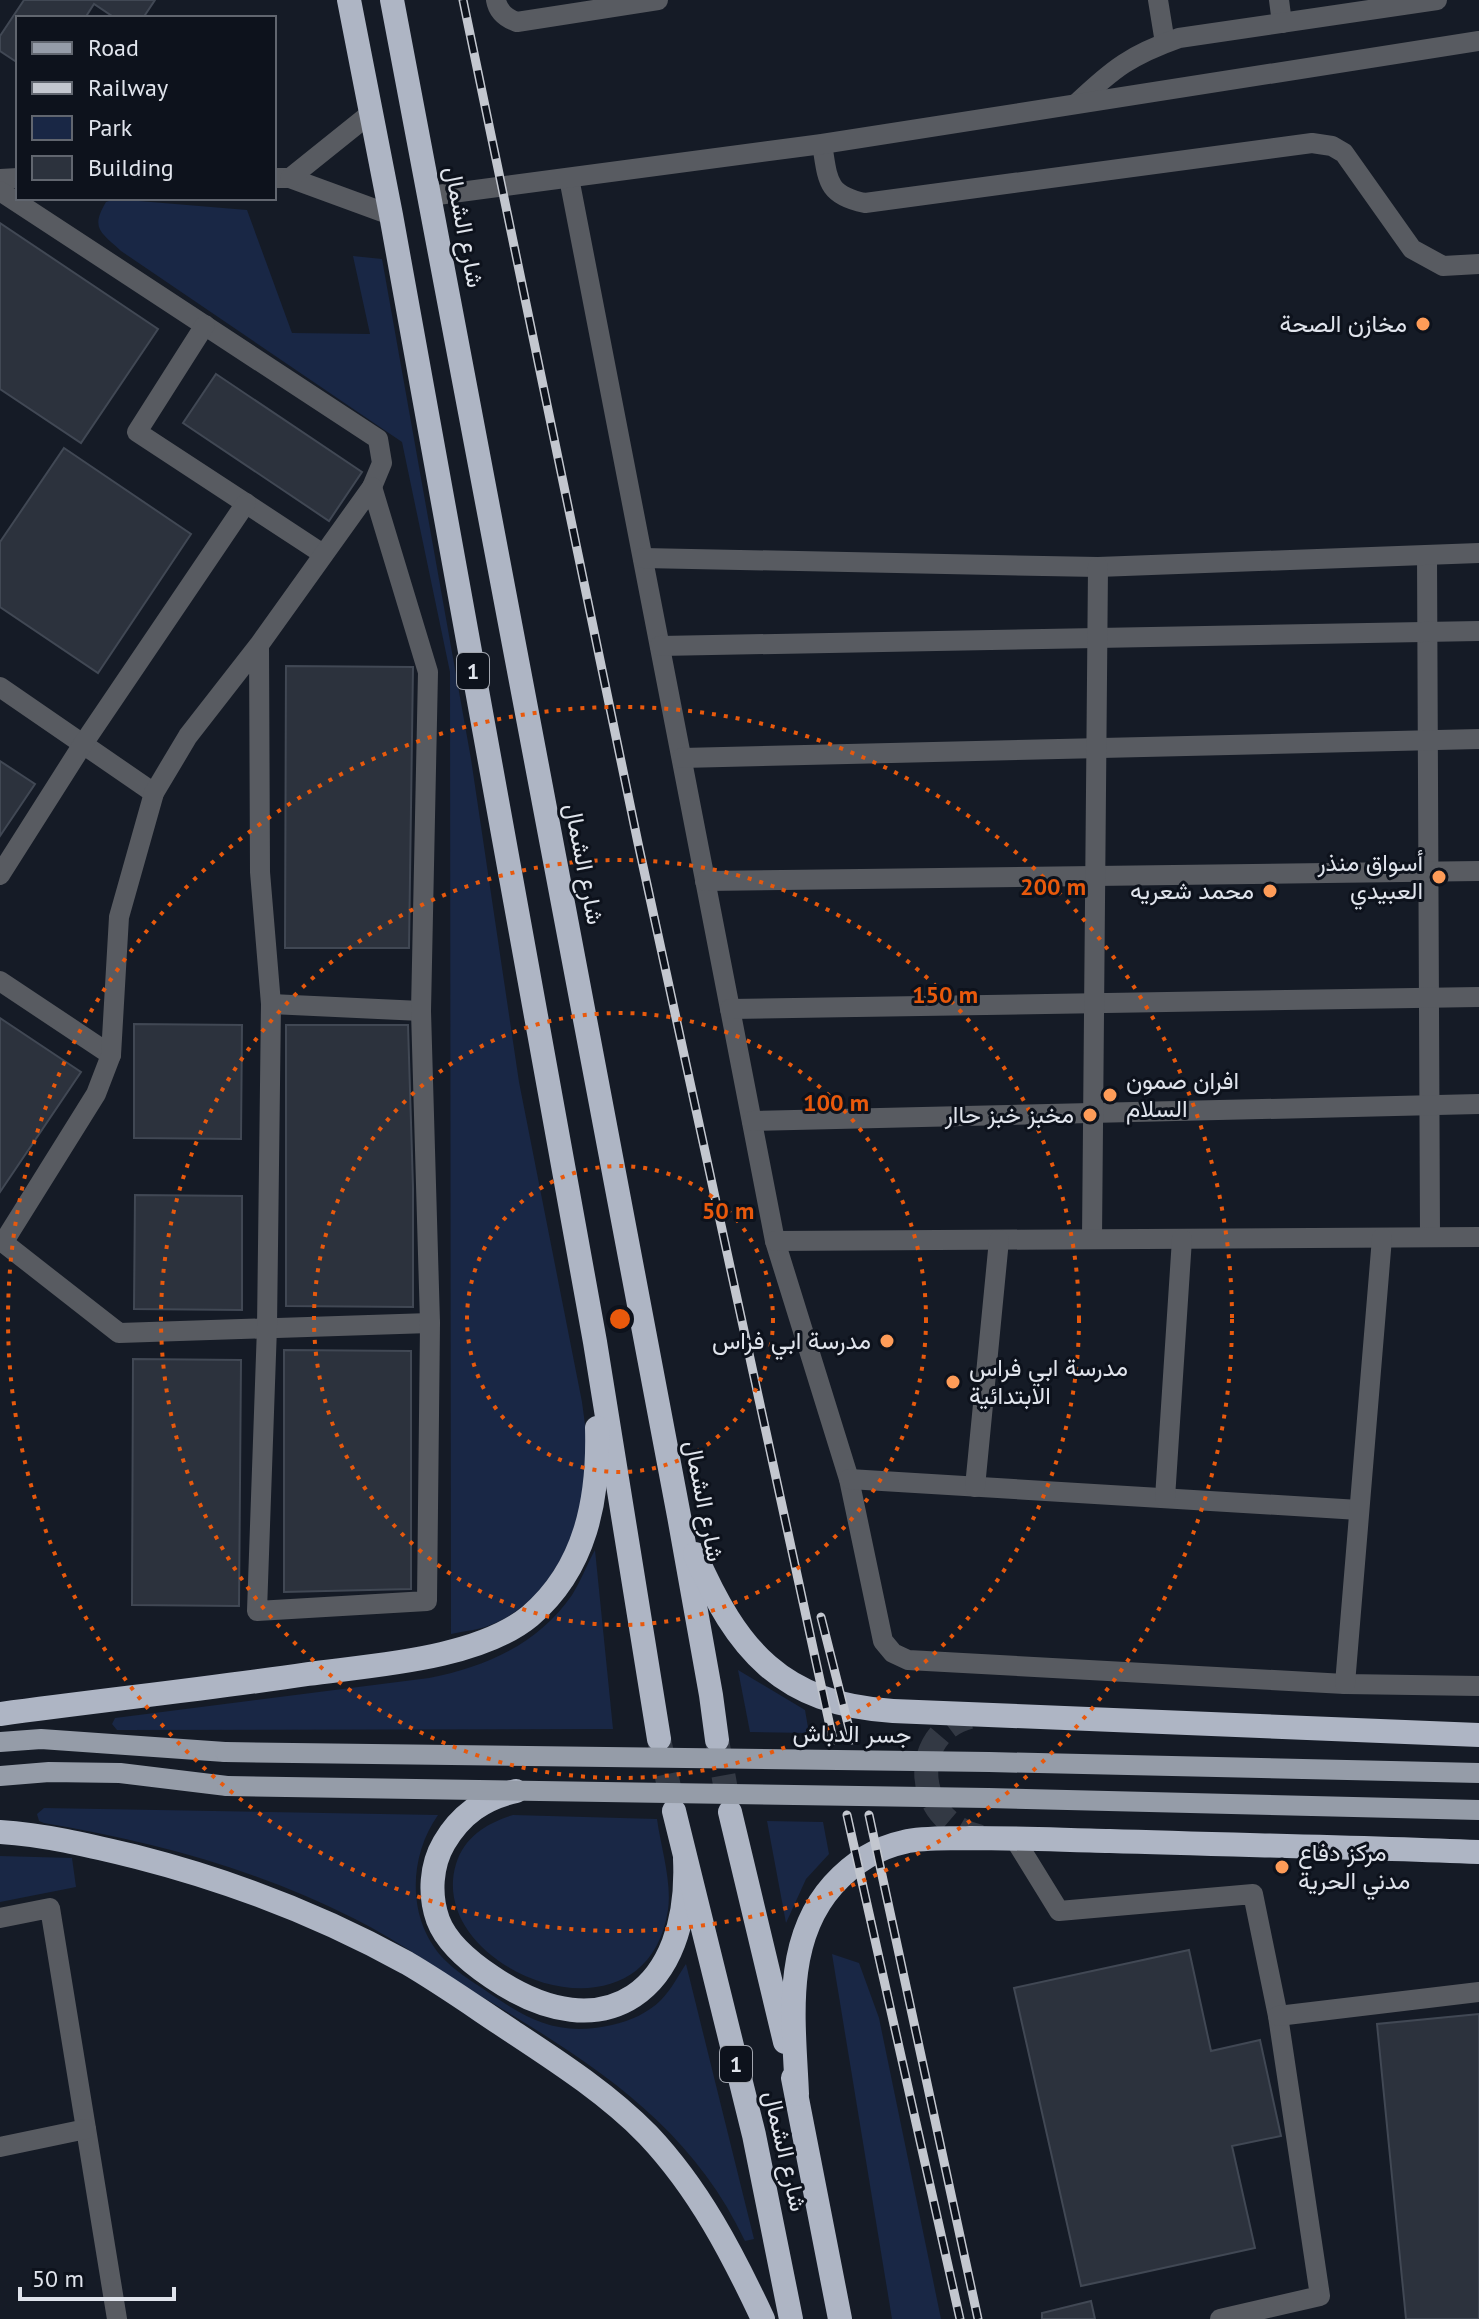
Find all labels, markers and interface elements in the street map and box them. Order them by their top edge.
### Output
legend [16,16,276,200]
text: Road [88,32,139,63]
text: Railway [88,72,168,103]
text: Park [88,112,133,143]
text: Building [88,152,174,183]
street label: شارع الشمال [437,164,491,290]
place label: مخازن الصحة [1279,308,1407,339]
marker: مخازن الصحة [1414,315,1432,333]
road number: 1 [457,653,489,689]
street label: شارع الشمال [557,801,611,927]
place label: أسواق منذر العبيدي [1316,847,1423,910]
marker: أسواق منذر العبيدي [1430,868,1448,886]
text: 200 m [1020,871,1086,902]
place label: محمد شعريه [1130,875,1254,906]
marker: محمد شعريه [1261,882,1279,900]
text: 150 m [912,979,978,1010]
place label: افران صمون السلام [1126,1065,1239,1125]
marker: افران صمون السلام [1101,1086,1119,1104]
text: 100 m [803,1087,869,1118]
place label: مخبز خبز حاار [944,1099,1074,1130]
marker: مخبز خبز حاار [1081,1106,1099,1124]
text: 50 m [702,1195,754,1226]
centre of rings [606,1305,634,1333]
place label: مدرسة ابي فراس [712,1325,871,1360]
marker: مدرسة ابي فراس [878,1332,896,1350]
place label: مدرسة ابي فراس الابتدائية [969,1352,1128,1411]
marker: مدرسة ابي فراس الابتدائية [944,1373,962,1391]
street label: شارع الشمال [677,1438,731,1564]
street label: جسر الدباش [792,1717,912,1750]
place label: مركز دفاع مدني الحرية [1298,1837,1410,1900]
marker: مركز دفاع مدني الحرية [1273,1858,1291,1876]
road number: 1 [720,2046,752,2082]
street label: شارع الشمال [756,2088,814,2214]
scale bar [20,2251,174,2301]
text: 50 m [32,2263,84,2294]

